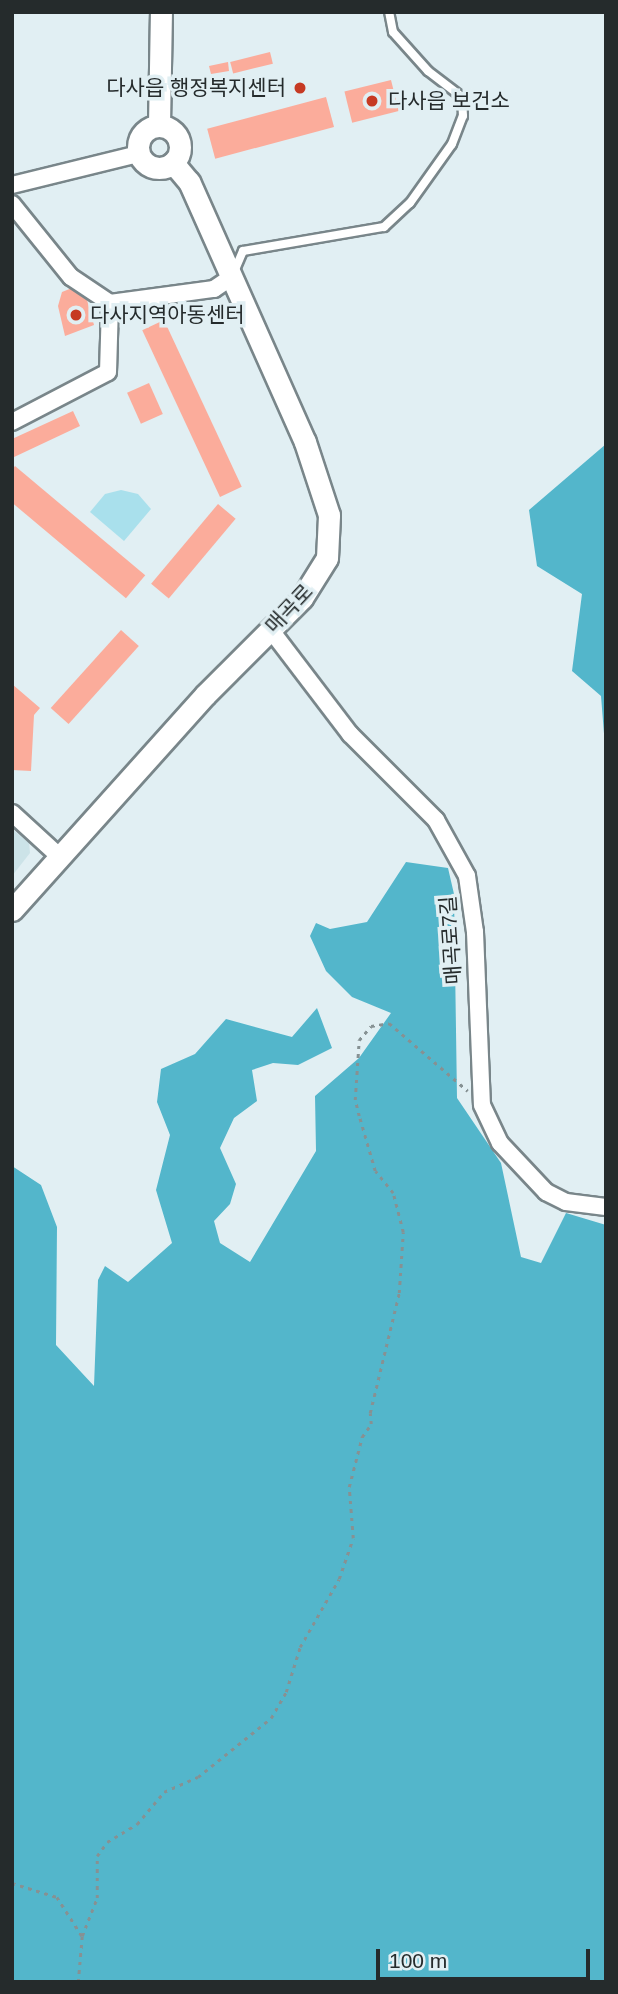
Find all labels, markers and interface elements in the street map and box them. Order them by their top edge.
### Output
place label: 다사읍 행정복지센터 [106,75,286,101]
marker: 다사읍 행정복지센터 [292,80,308,96]
place label: 다사읍 보건소 [388,88,510,114]
marker: 다사읍 보건소 [362,91,382,111]
place label: 다사지역아동센터 [90,302,245,328]
marker: 다사지역아동센터 [68,307,84,323]
street label: 매곡로 [260,579,318,639]
street label: 매곡로7길 [435,895,467,985]
scale bar [380,1934,594,1978]
text: 100 m [389,1949,447,1972]

